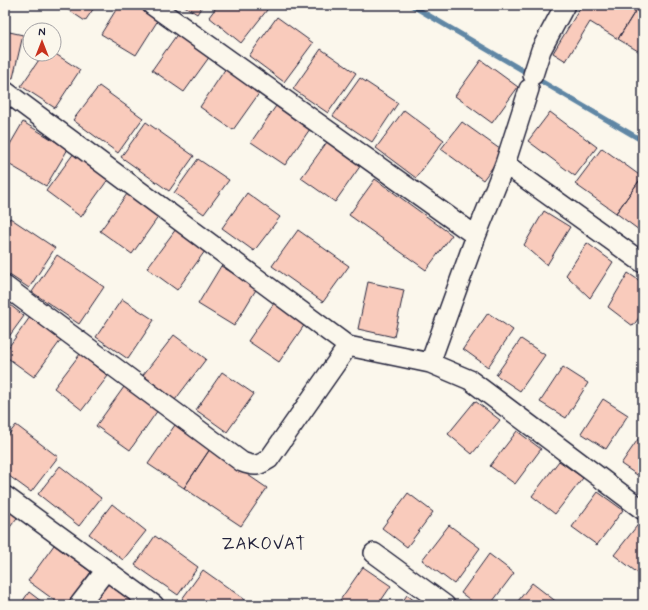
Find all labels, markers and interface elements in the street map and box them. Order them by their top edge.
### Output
north arrow [22,22,62,62]
text: N [38,26,46,40]
district label: ZAKOVAT [222,533,306,555]

